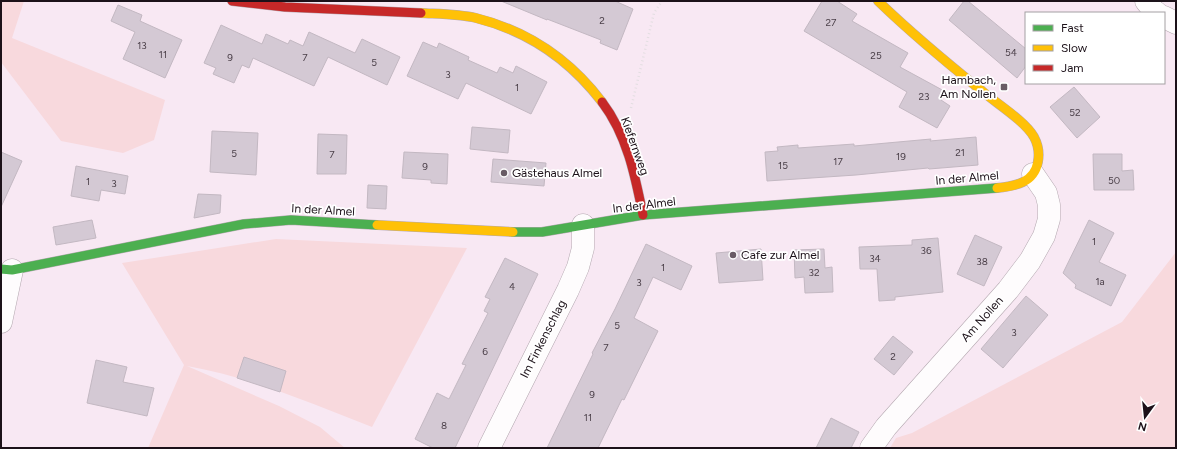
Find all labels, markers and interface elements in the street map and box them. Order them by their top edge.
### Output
legend [1025,12,1165,84]
house number: 2 [599,14,605,27]
house number: 27 [826,16,837,29]
text: Fast [1061,21,1084,35]
house number: 13 [137,39,147,52]
text: Slow [1061,41,1088,55]
house number: 54 [1005,46,1017,59]
house number: 11 [159,48,167,61]
house number: 25 [870,49,882,62]
house number: 9 [227,51,233,64]
house number: 7 [302,51,308,64]
house number: 5 [371,56,377,69]
text: Jam [1061,61,1084,75]
house number: 3 [445,68,451,81]
place label: Hambach, Am Nollen [940,73,996,101]
house number: 1 [515,81,519,94]
marker: Hambach, Am Nollen [999,82,1009,92]
house number: 23 [918,90,930,103]
house number: 52 [1069,106,1081,119]
street label: Kiefernweg [618,115,652,177]
house number: 21 [955,146,965,159]
house number: 5 [231,147,237,160]
house number: 7 [329,148,335,161]
house number: 19 [896,150,906,163]
house number: 17 [833,155,843,168]
house number: 15 [778,159,788,172]
house number: 9 [422,160,428,173]
place label: Gästehaus Almel [512,166,602,180]
marker: Gästehaus Almel [499,168,509,178]
street label: In der Almel [935,168,999,188]
house number: 50 [1108,174,1120,187]
house number: 1 [86,175,90,188]
house number: 3 [111,177,117,190]
street label: In der Almel [612,194,676,216]
street label: In der Almel [291,201,355,219]
house number: 1 [1092,235,1096,248]
house number: 36 [920,244,932,257]
place label: Cafe zur Almel [741,248,819,262]
marker: Cafe zur Almel [728,250,738,260]
house number: 34 [869,252,881,265]
house number: 38 [976,255,988,268]
house number: 1 [661,261,665,274]
house number: 32 [808,266,820,279]
house number: 1a [1095,275,1105,288]
house number: 3 [636,276,642,289]
house number: 4 [509,280,515,293]
street label: Am Nollen [958,293,1006,345]
street label: Im Finkenschlag [517,298,569,380]
house number: 5 [614,319,620,332]
house number: 3 [1011,326,1017,339]
house number: 7 [603,341,609,354]
house number: 6 [482,345,488,358]
house number: 2 [890,350,896,363]
house number: 9 [589,388,595,401]
north arrow [1125,397,1165,437]
house number: 11 [584,411,592,424]
house number: 8 [441,419,447,432]
text: N [1137,419,1148,434]

